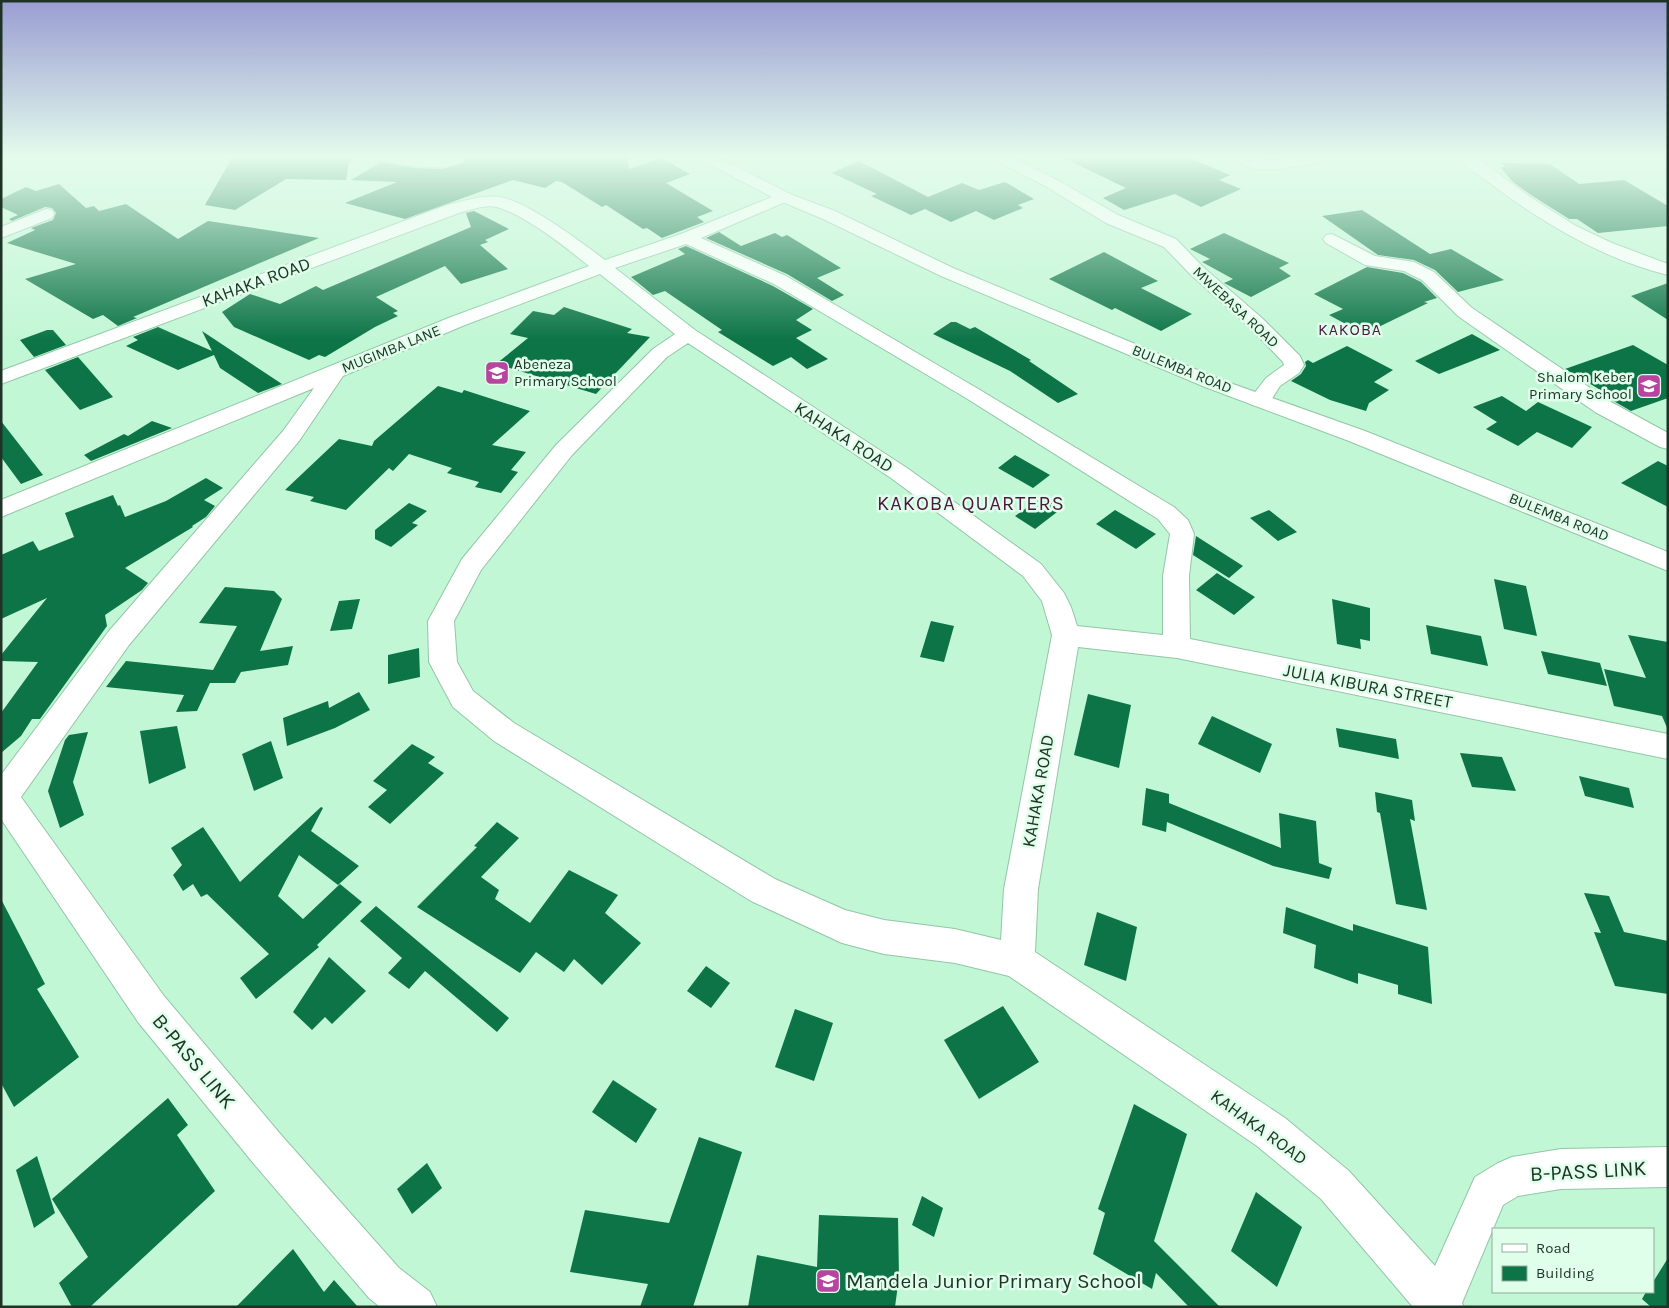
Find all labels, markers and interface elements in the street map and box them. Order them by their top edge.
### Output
street label: KAHAKA ROAD [199,252,313,312]
street label: MWEBASA ROAD [1189,263,1283,351]
district label: KAKOBA [1318,320,1382,339]
street label: MUGIMBA LANE [339,321,443,377]
street label: BULEMBA ROAD [1129,341,1235,397]
place label: Abeneza Primary School [514,355,617,390]
school or university icon: Abeneza Primary School [484,360,510,386]
place label: Shalom Keber Primary School [1529,368,1633,403]
school or university icon: Shalom Keber Primary School [1636,373,1662,399]
street label: KAHAKA ROAD [790,397,898,477]
street label: BULEMBA ROAD [1506,489,1612,545]
district label: KAKOBA QUARTERS [877,492,1065,515]
street label: JULIA KIBURA STREET [1282,659,1454,713]
street label: KAHAKA ROAD [1017,733,1059,849]
street label: B-PASS LINK [147,1009,241,1113]
street label: KAHAKA ROAD [1206,1085,1312,1169]
street label: B-PASS LINK [1529,1156,1647,1186]
legend [1492,1228,1654,1293]
text: Road [1536,1239,1571,1257]
text: Building [1536,1264,1594,1282]
school or university icon: Mandela Junior Primary School [815,1268,841,1294]
place label: Mandela Junior Primary School [846,1269,1142,1293]

